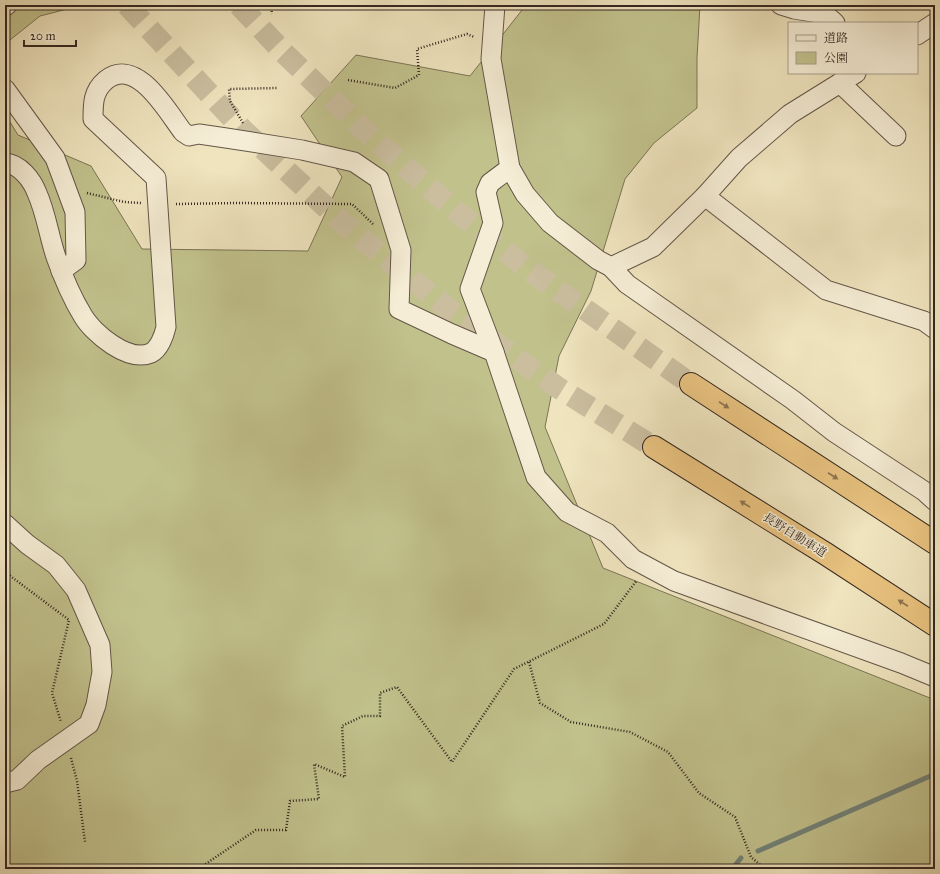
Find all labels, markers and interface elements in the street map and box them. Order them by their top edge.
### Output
scale bar [24,22,76,48]
legend [788,22,918,74]
text: 20 m [30,29,56,43]
text: 道路 [824,31,848,45]
text: 公園 [824,51,848,65]
one-way arrow [719,401,729,409]
one-way arrow [828,472,838,480]
one-way arrow [740,500,750,508]
street label: 長野自動車道 [761,510,829,560]
one-way arrow [898,599,908,607]

